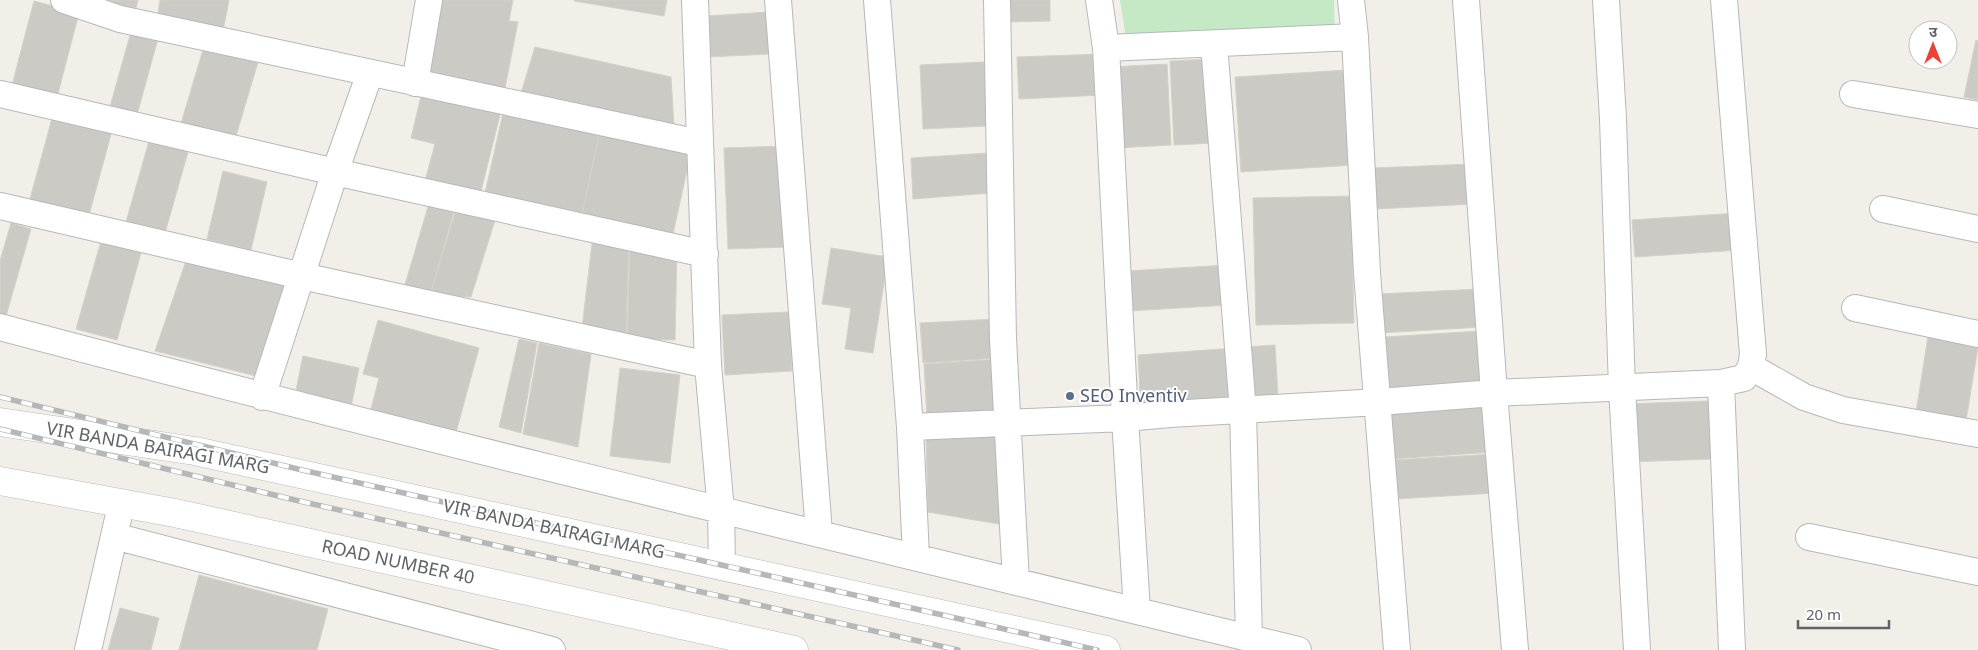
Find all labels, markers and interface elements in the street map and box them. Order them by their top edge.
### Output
north arrow [1908,20,1958,70]
text: उ [1929,22,1938,41]
place label: SEO Inventiv [1080,383,1187,407]
marker: SEO Inventiv [1064,390,1076,402]
street label: VIR BANDA BAIRAGI MARG [45,416,272,478]
street label: VIR BANDA BAIRAGI MARG [441,493,667,563]
street label: ROAD NUMBER 40 [320,533,477,589]
scale bar [1798,598,1889,630]
text: 20 m [1806,604,1841,624]

